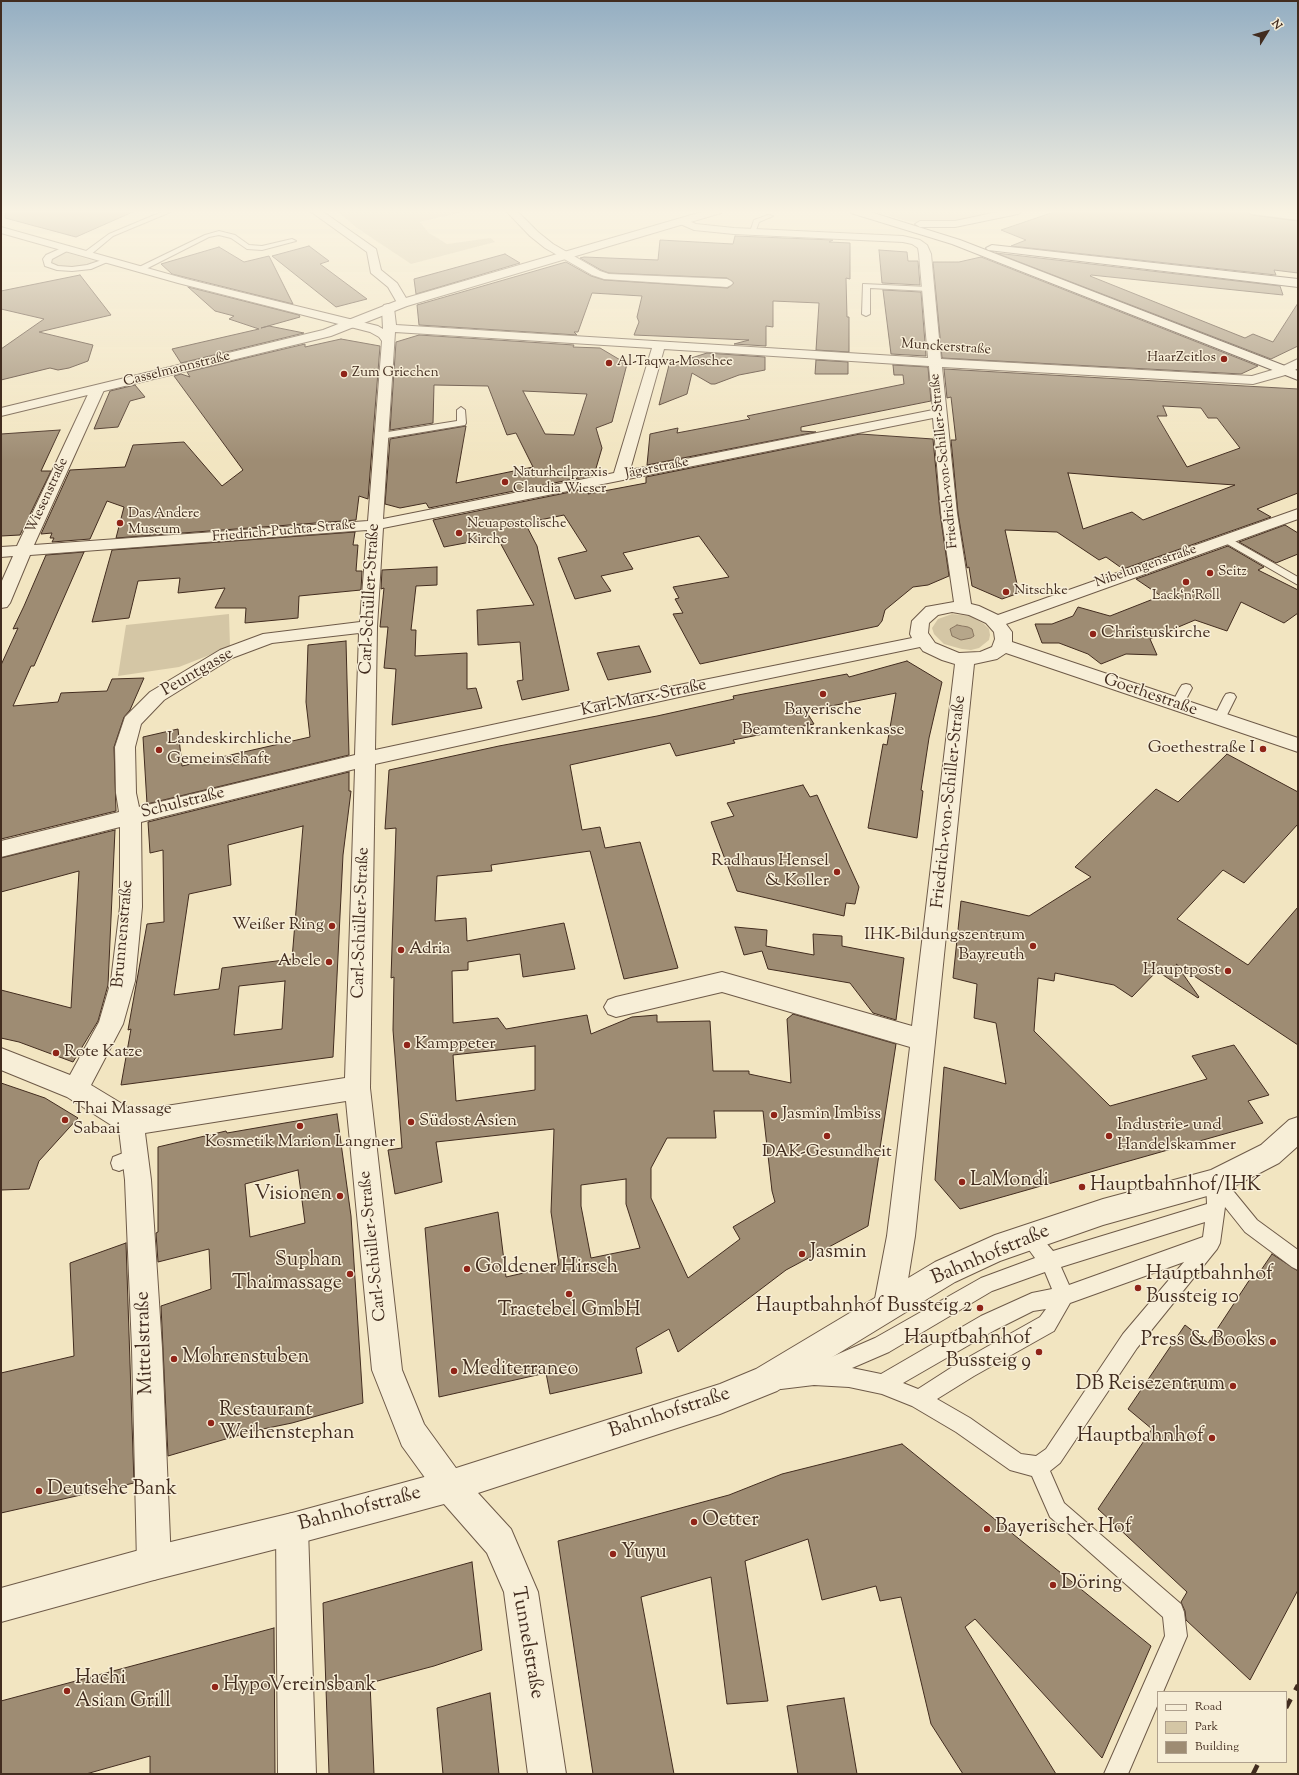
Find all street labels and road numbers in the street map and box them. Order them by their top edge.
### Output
street label: Munckerstraße [900,336,992,360]
street label: Casselmannstraße [122,349,232,391]
street label: Friedrich-von-Schiller-Straße [927,373,963,549]
street label: Jägerstraße [624,455,690,483]
street label: Wiesenstraße [23,456,73,536]
street label: Friedrich-Puchta-Straße [212,517,356,547]
street label: Carl-Schüller-Straße [357,523,385,675]
street label: Nibelungenstraße [1093,542,1199,592]
street label: Peuntgasse [158,644,238,702]
street label: Goethestraße [1100,670,1200,722]
street label: Karl-Marx-Straße [579,676,709,722]
street label: Friedrich-von-Schiller-Straße [929,695,971,909]
street label: Schulstraße [139,784,227,824]
street label: Carl-Schüller-Straße [349,847,375,999]
street label: Brunnenstraße [109,879,139,989]
street label: Carl-Schüller-Straße [356,1170,392,1322]
street label: Bahnhofstraße [928,1220,1054,1292]
street label: Mittelstraße [132,1291,160,1395]
street label: Bahnhofstraße [606,1383,734,1445]
street label: Bahnhofstraße [296,1482,424,1538]
street label: Tunnelstraße [504,1585,548,1701]

